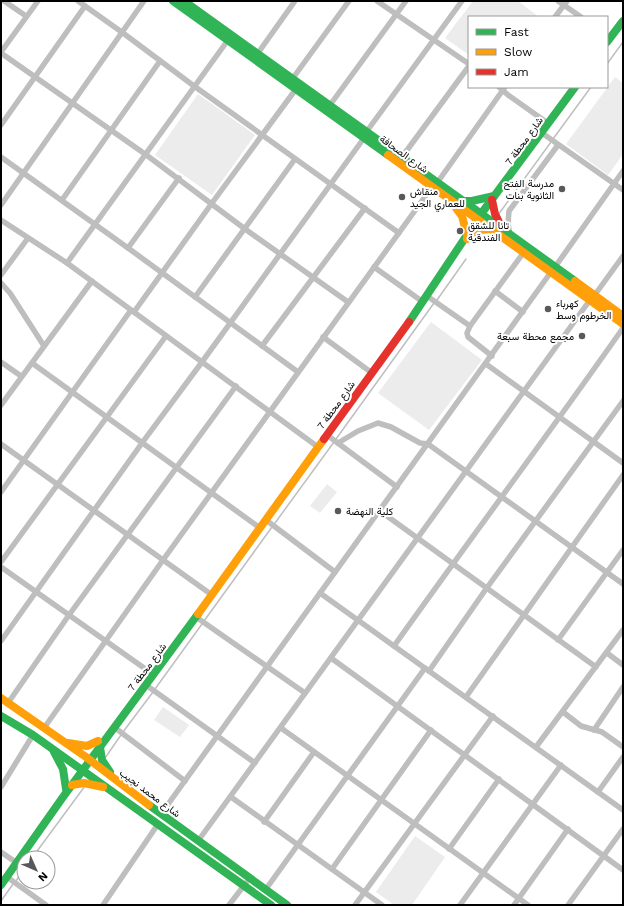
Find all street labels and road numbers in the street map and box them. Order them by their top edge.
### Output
street label: شارع محطة 7 [503,115,546,168]
street label: شارع الصحافة [377,133,430,176]
street label: شارع محطة 7 [315,379,358,432]
street label: شارع محطة 7 [126,641,169,694]
street label: شارع محمد نجيب [117,767,182,820]

